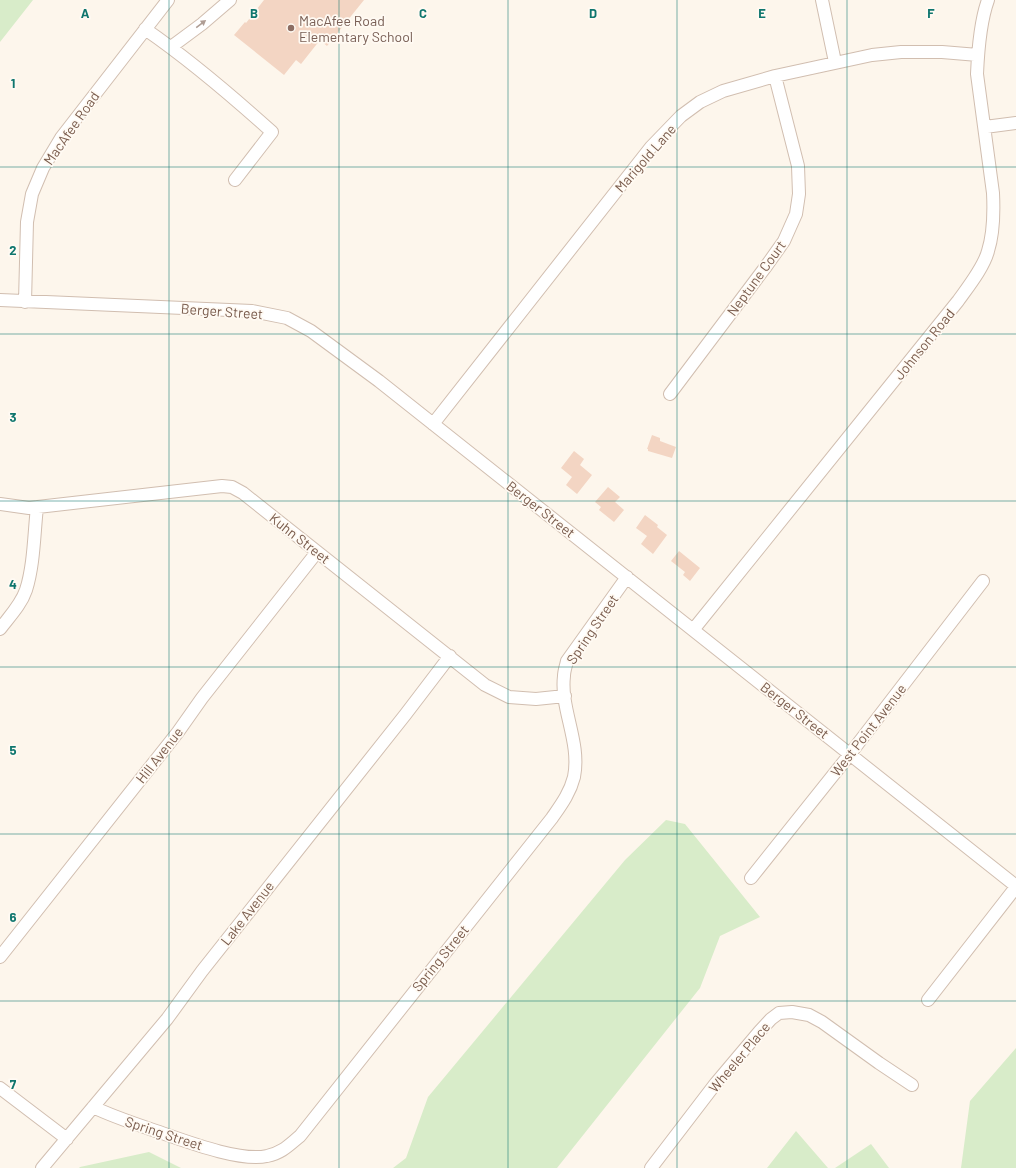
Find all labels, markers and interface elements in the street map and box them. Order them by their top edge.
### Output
text: A [81,5,90,21]
text: B [250,5,258,21]
text: C [419,5,427,21]
text: D [589,5,597,21]
text: E [758,5,766,21]
text: F [927,5,935,21]
place label: MacAfee Road Elementary School [299,12,413,45]
one-way arrow [196,20,207,29]
marker: MacAfee Road Elementary School [286,23,296,33]
text: 1 [11,75,15,91]
street label: MacAfee Road [39,88,103,168]
street label: Marigold Lane [611,120,679,196]
street label: Neptune Court [723,237,789,319]
text: 2 [9,242,17,258]
street label: Berger Street [180,300,264,322]
street label: Johnson Road [890,305,958,383]
text: 3 [9,409,17,425]
street label: Berger Street [503,477,579,541]
street label: Kuhn Street [266,509,334,567]
text: 4 [9,576,17,592]
street label: Spring Street [562,591,622,667]
street label: Berger Street [757,678,833,742]
street label: West Point Avenue [827,680,909,780]
street label: Hill Avenue [132,724,186,786]
text: 5 [9,742,17,758]
street label: Lake Avenue [217,878,277,948]
text: 6 [10,909,17,925]
street label: Spring Street [408,921,472,995]
street label: Wheeler Place [705,1018,773,1096]
text: 7 [10,1076,17,1092]
street label: Spring Street [123,1112,205,1154]

